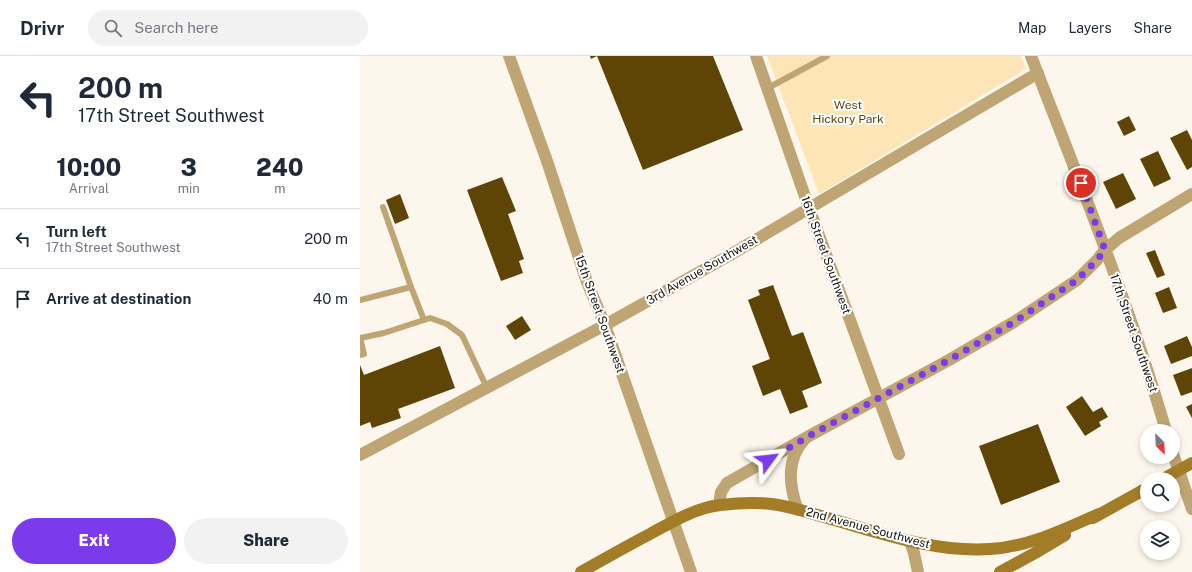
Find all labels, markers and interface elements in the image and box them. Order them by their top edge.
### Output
search box [88,10,368,46]
text: Drivr [20,17,64,39]
icon: search [102,17,124,39]
text: Search here [134,19,219,36]
text: Map [1018,20,1046,36]
text: Layers [1068,20,1112,36]
text: Share [1134,20,1172,36]
text: 200 m [78,71,163,104]
icon: left [12,72,64,124]
park label: West Hickory Park [812,98,884,126]
text: 17th Street Southwest [78,105,264,126]
text: 10:00 [56,153,121,181]
text: 3 [181,153,197,181]
text: 240 [256,153,304,181]
pin [1064,166,1098,200]
icon: arrive [1070,172,1092,194]
text: Arrival [69,181,109,196]
text: min [178,181,200,196]
text: m [274,181,285,196]
street label: 16th Street Southwest [798,194,854,316]
text: Turn left [46,223,107,240]
icon: left [12,228,34,250]
text: 200 m [304,230,348,247]
street label: 3rd Avenue Southwest [644,232,760,308]
text: 17th Street Southwest [46,240,181,255]
street label: 15th Street Southwest [572,253,628,375]
street label: 17th Street Southwest [1107,272,1161,394]
icon: arrive [12,288,34,310]
text: Arrive at destination [46,290,191,307]
text: 40 m [313,290,348,307]
north arrow [1140,424,1180,464]
map controls [1140,424,1180,560]
position arrow [747,439,789,481]
button: search [1140,472,1180,512]
street label: 2nd Avenue Southwest [804,505,932,551]
button: Exit [12,518,176,564]
button: Share [184,518,348,564]
button: layers [1140,520,1180,560]

